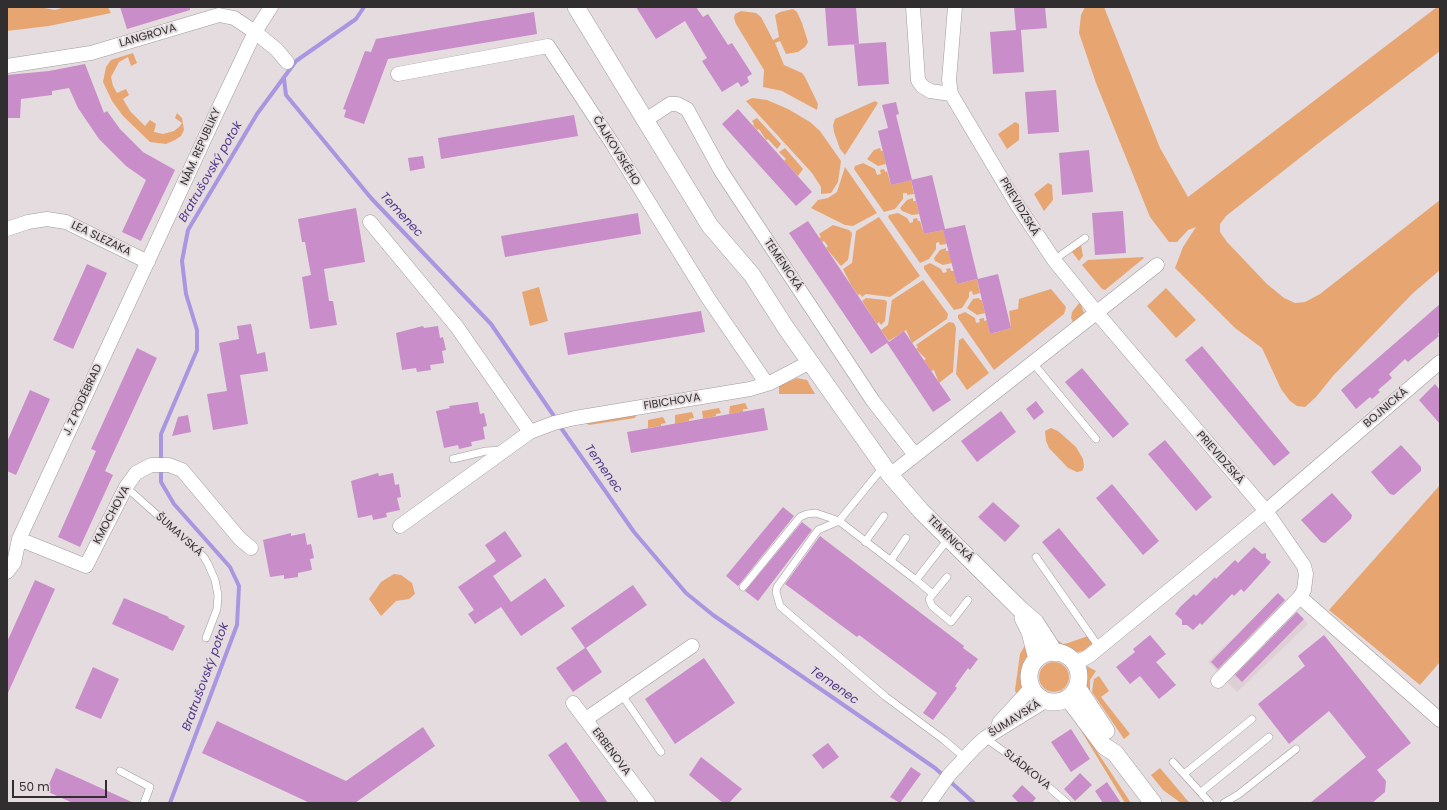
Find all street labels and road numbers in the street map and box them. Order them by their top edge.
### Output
street label: LANGROVA [118,22,178,50]
street label: NÁM. REPUBLIKY [178,106,224,188]
street label: ČAJKOVSKÉHO [589,114,643,188]
street label: PRIEVIDZSKÁ [996,175,1042,239]
street label: LEA SLEZAKA [69,219,133,259]
street label: TEMENICKÁ [761,237,805,293]
street label: J. Z PODĚBRAD [61,362,105,438]
street label: BOJNICKÁ [1361,385,1411,431]
street label: FIBICHOVA [643,391,701,413]
street label: PRIEVIDZSKÁ [1193,429,1247,487]
street label: KMOCHOVA [91,484,133,546]
street label: ŠUMAVSKÁ [153,510,205,560]
street label: TEMENICKÁ [924,513,976,565]
street label: ŠUMAVSKÁ [987,698,1043,740]
street label: ERBENOVA [589,726,633,778]
street label: SLÁDKOVA [1001,747,1053,793]

